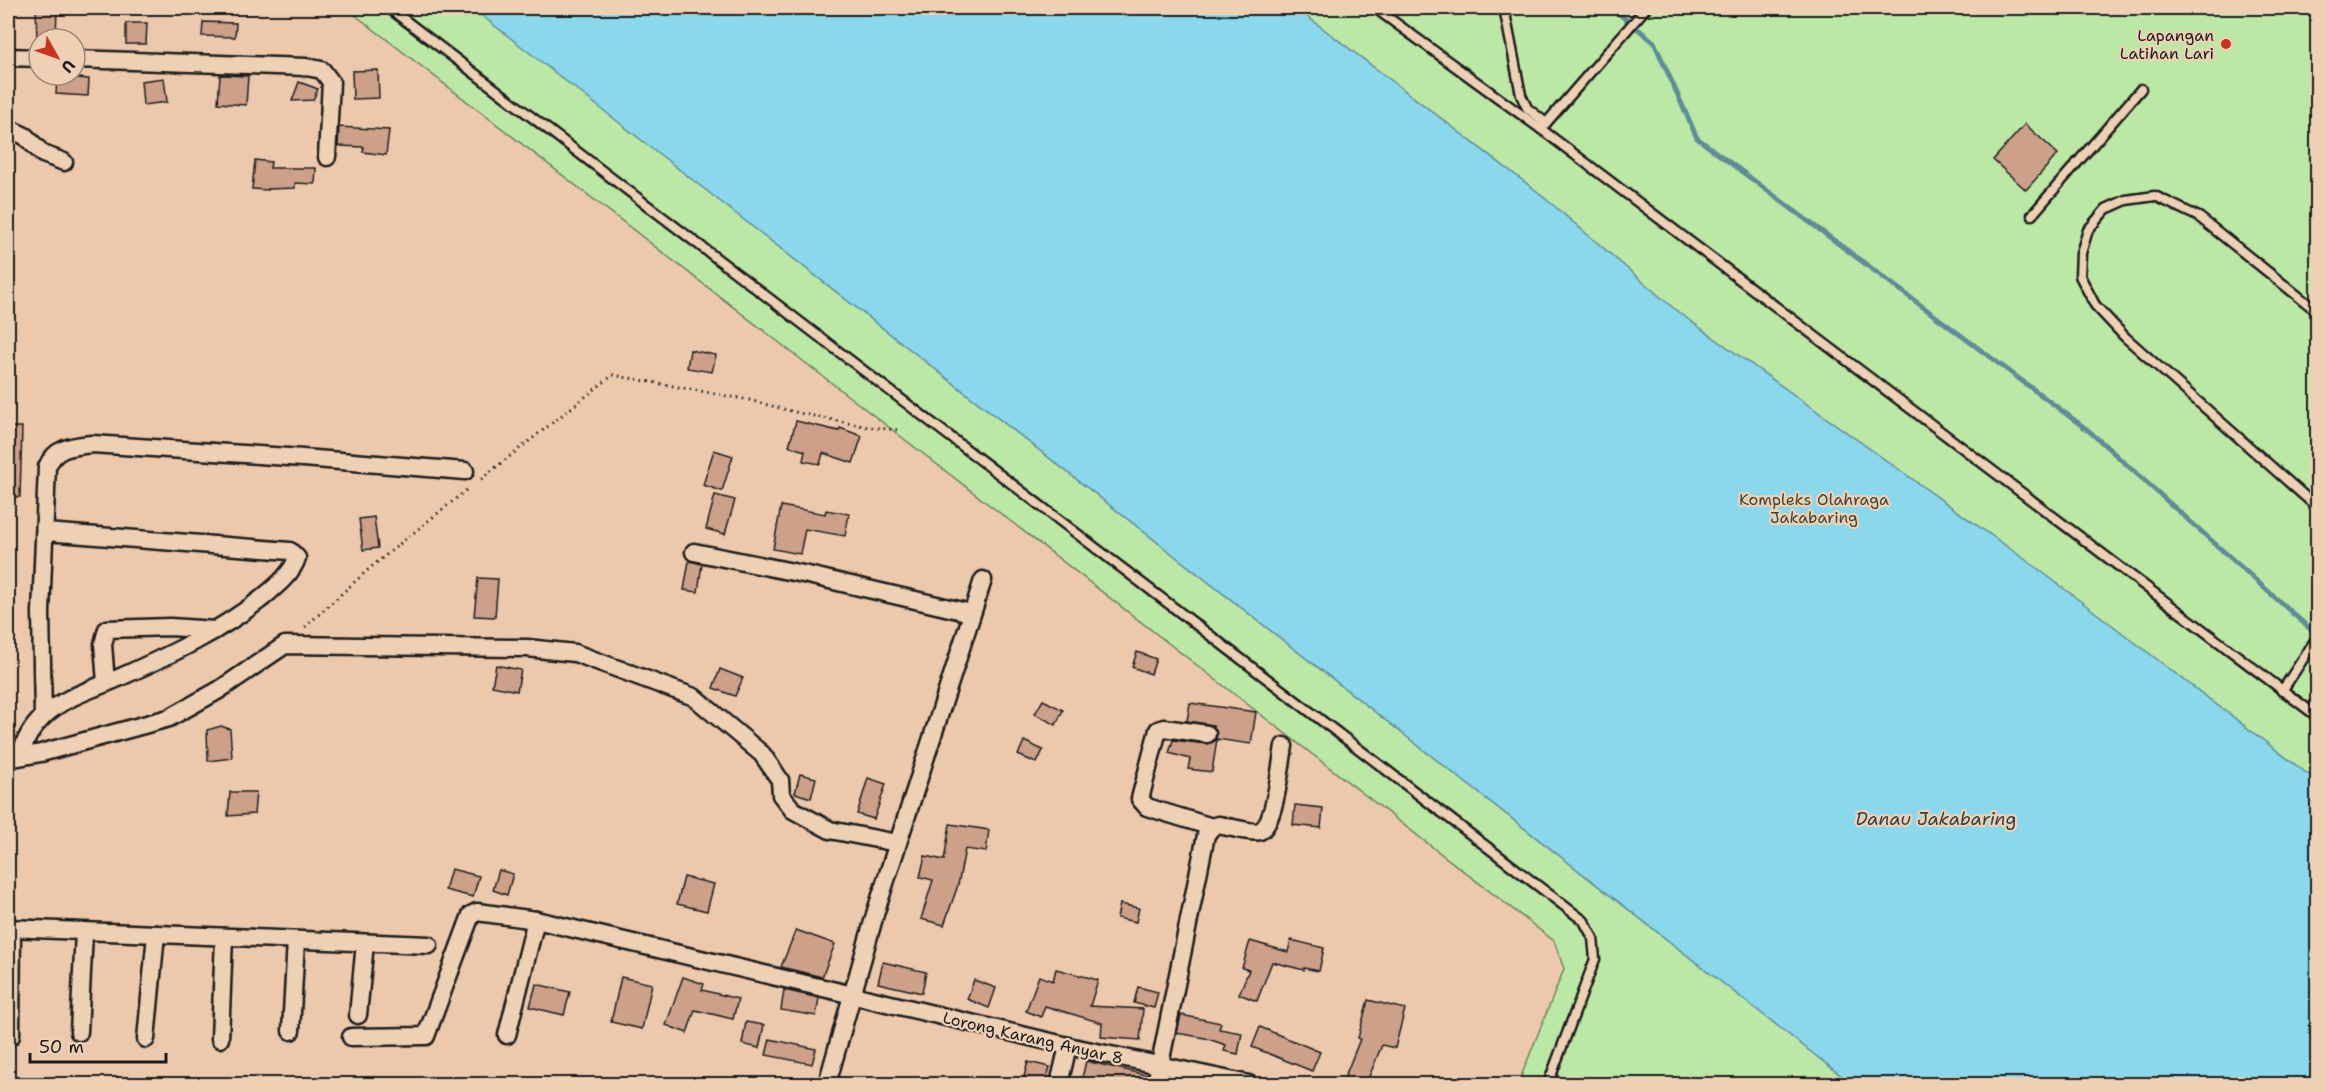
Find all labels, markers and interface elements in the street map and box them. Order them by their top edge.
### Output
place label: Lapangan Latihan Lari [2120,25,2214,64]
north arrow [27,27,87,87]
marker: Lapangan Latihan Lari [2219,37,2233,51]
text: U [57,55,80,77]
park label: Kompleks Olahraga Jakabaring [1739,489,1889,528]
water label: Danau Jakabaring [1855,807,2017,831]
street label: Lorong Karang Anyar 8 [941,1007,1125,1069]
scale bar [30,1026,166,1064]
text: 50 m [39,1035,84,1059]

